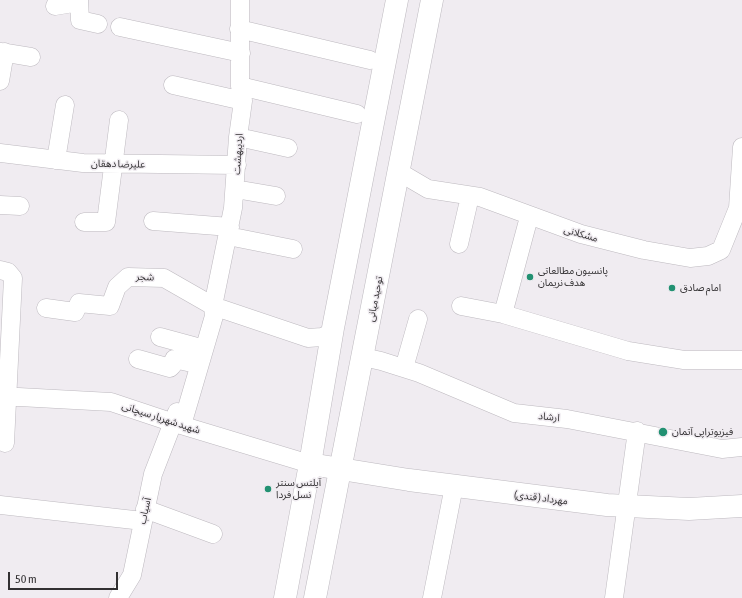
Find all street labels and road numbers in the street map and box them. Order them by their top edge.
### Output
street label: اردیبهشت [231,133,245,175]
street label: علیرضا دهقان [91,158,145,170]
street label: مشکلانی [563,223,599,245]
street label: شجر [136,271,154,283]
street label: توحید میانی [365,275,385,323]
street label: شهید شهریار سیچانی [120,400,202,436]
street label: ارشاد [538,410,560,424]
street label: مهرداد ( قندی) [513,489,569,507]
street label: آسیاب [136,497,154,525]

